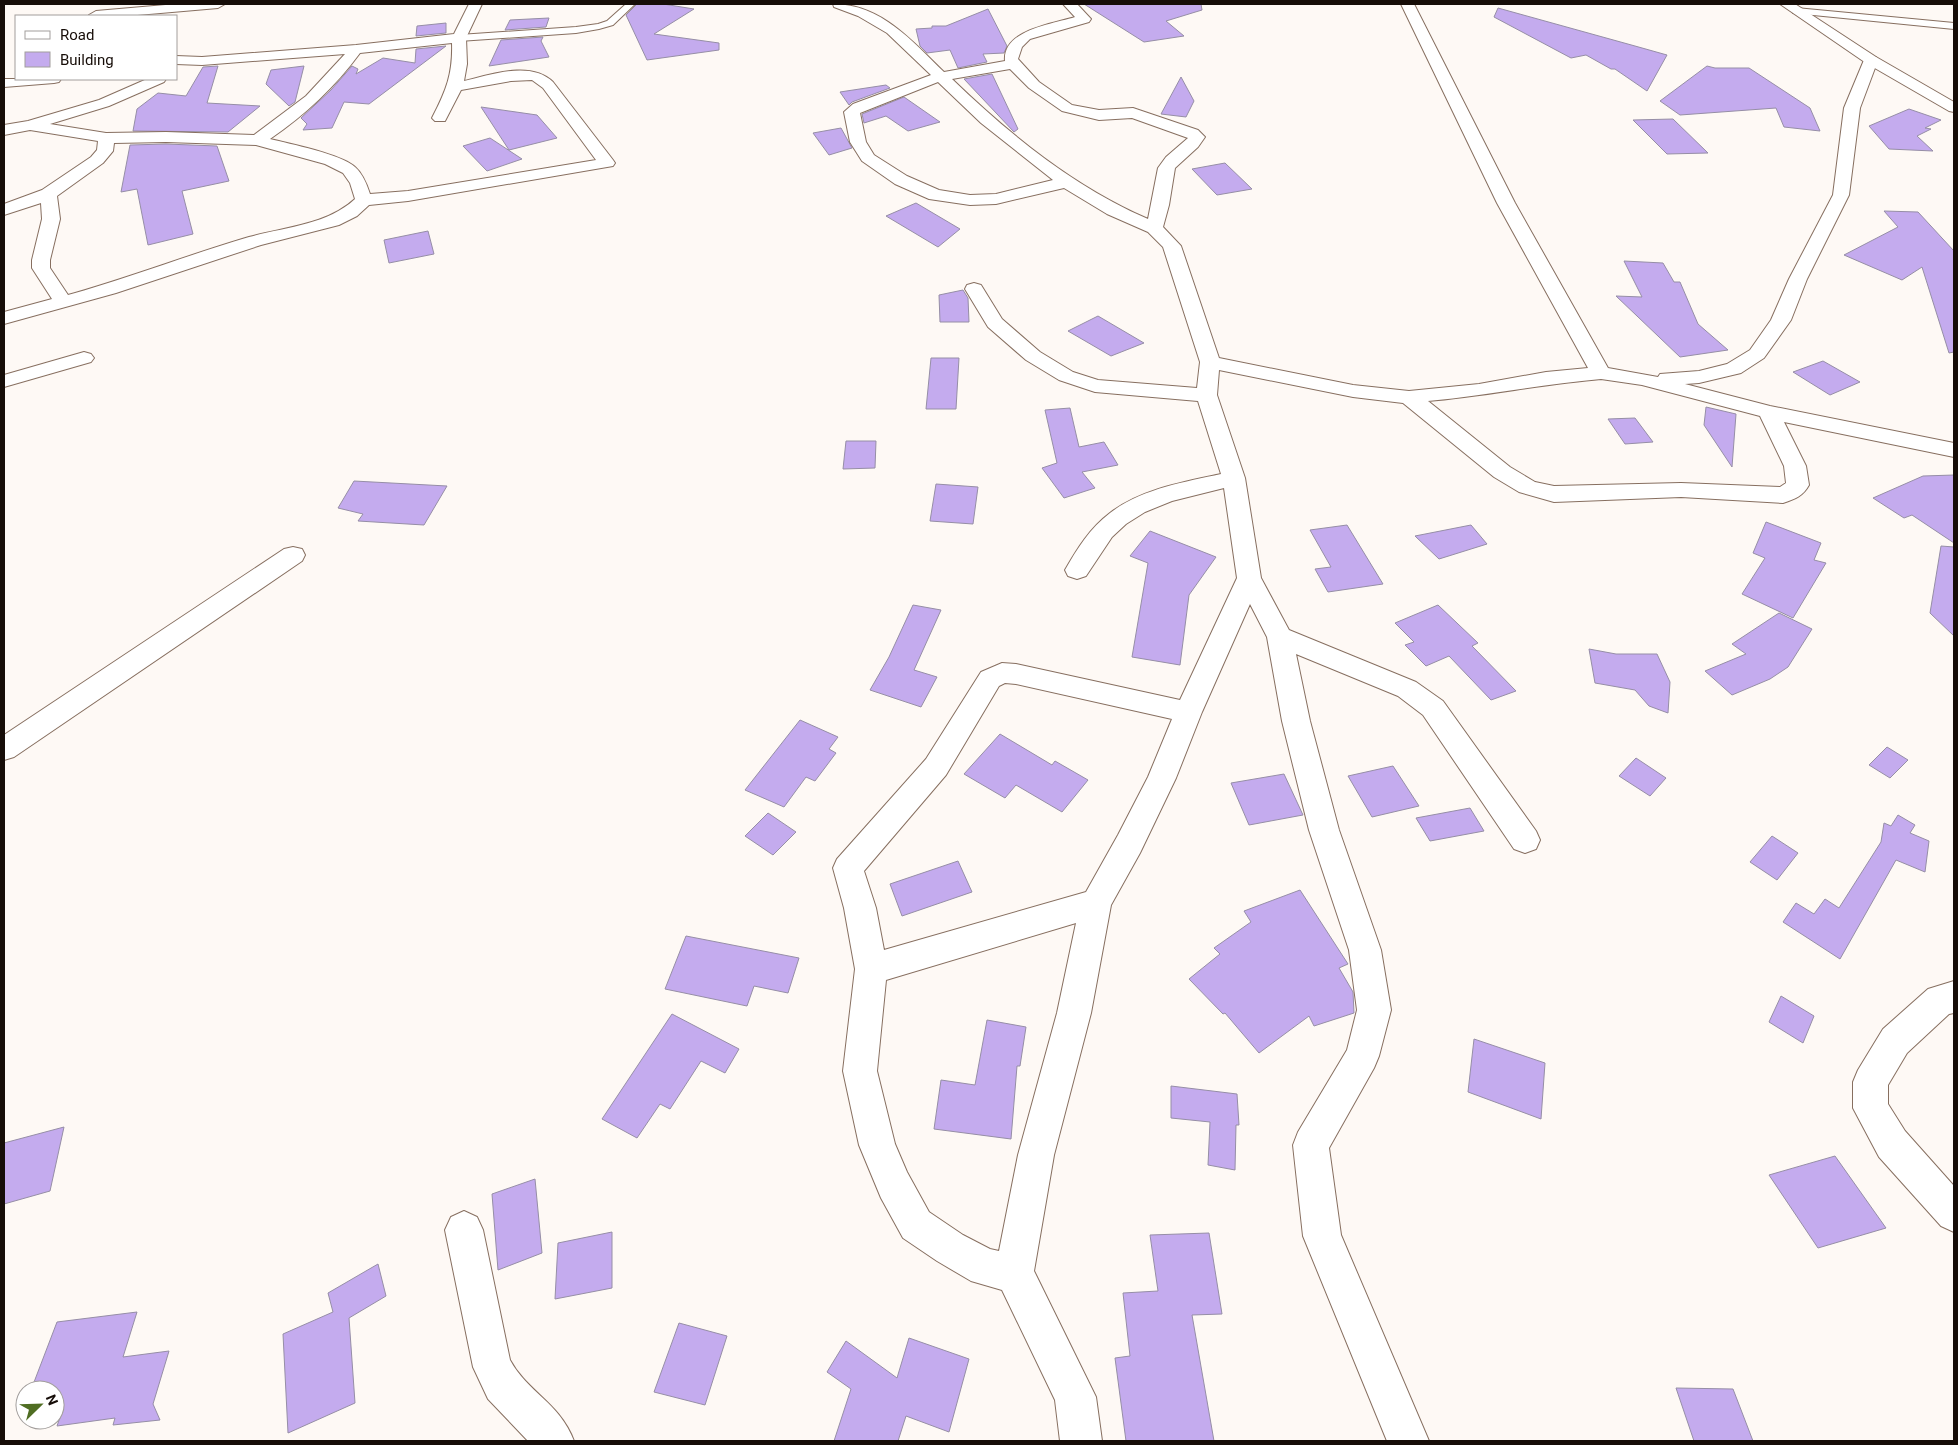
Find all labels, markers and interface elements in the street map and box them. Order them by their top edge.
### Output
legend [15,15,178,80]
text: Road [60,26,94,44]
text: Building [60,51,114,69]
north arrow [15,1380,65,1430]
text: N [43,1392,61,1408]

